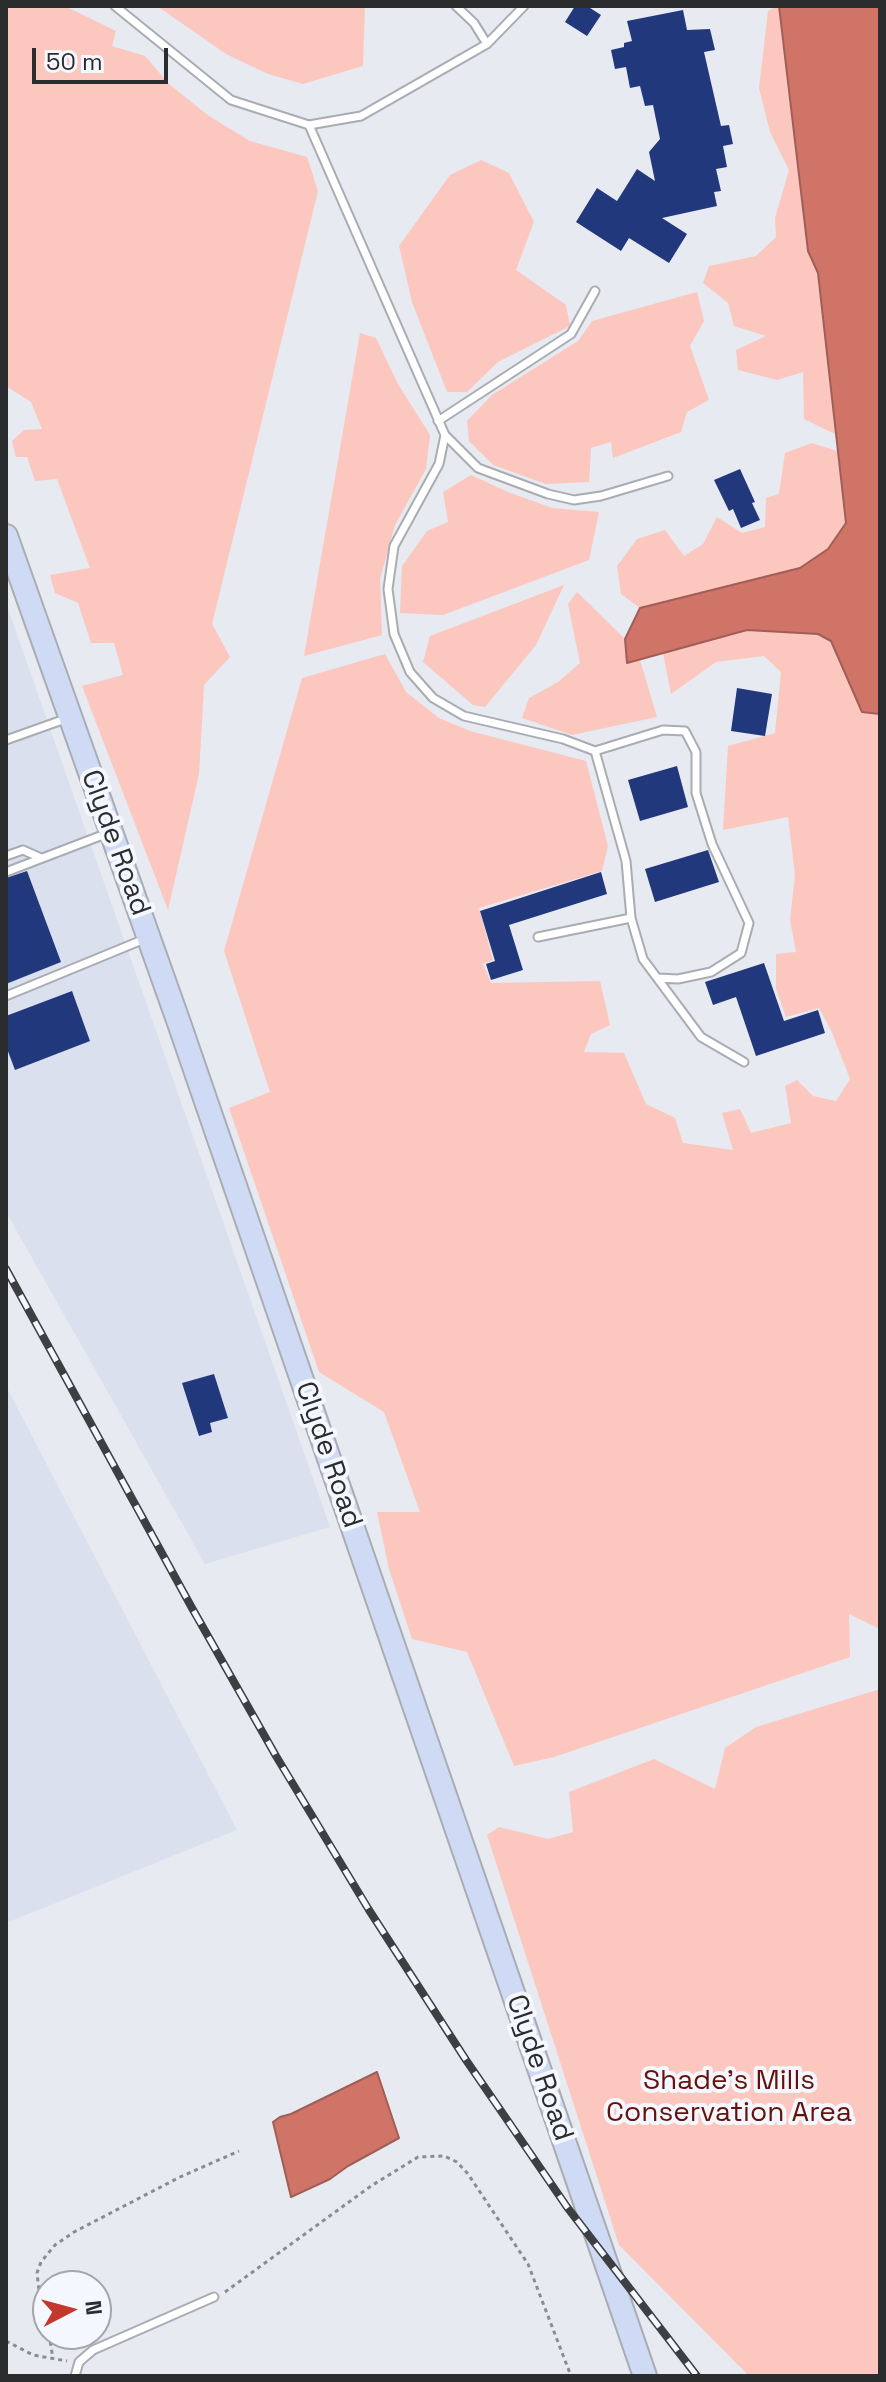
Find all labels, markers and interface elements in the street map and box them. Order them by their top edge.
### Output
scale bar [36,32,172,82]
text: 50 m [46,46,103,77]
street label: Clyde Road [73,766,157,920]
street label: Clyde Road [287,1377,369,1533]
street label: Clyde Road [498,1990,580,2146]
park label: Shade’s Mills Conservation Area [606,2064,852,2130]
north arrow [32,2270,112,2350]
text: N [79,2299,109,2316]

